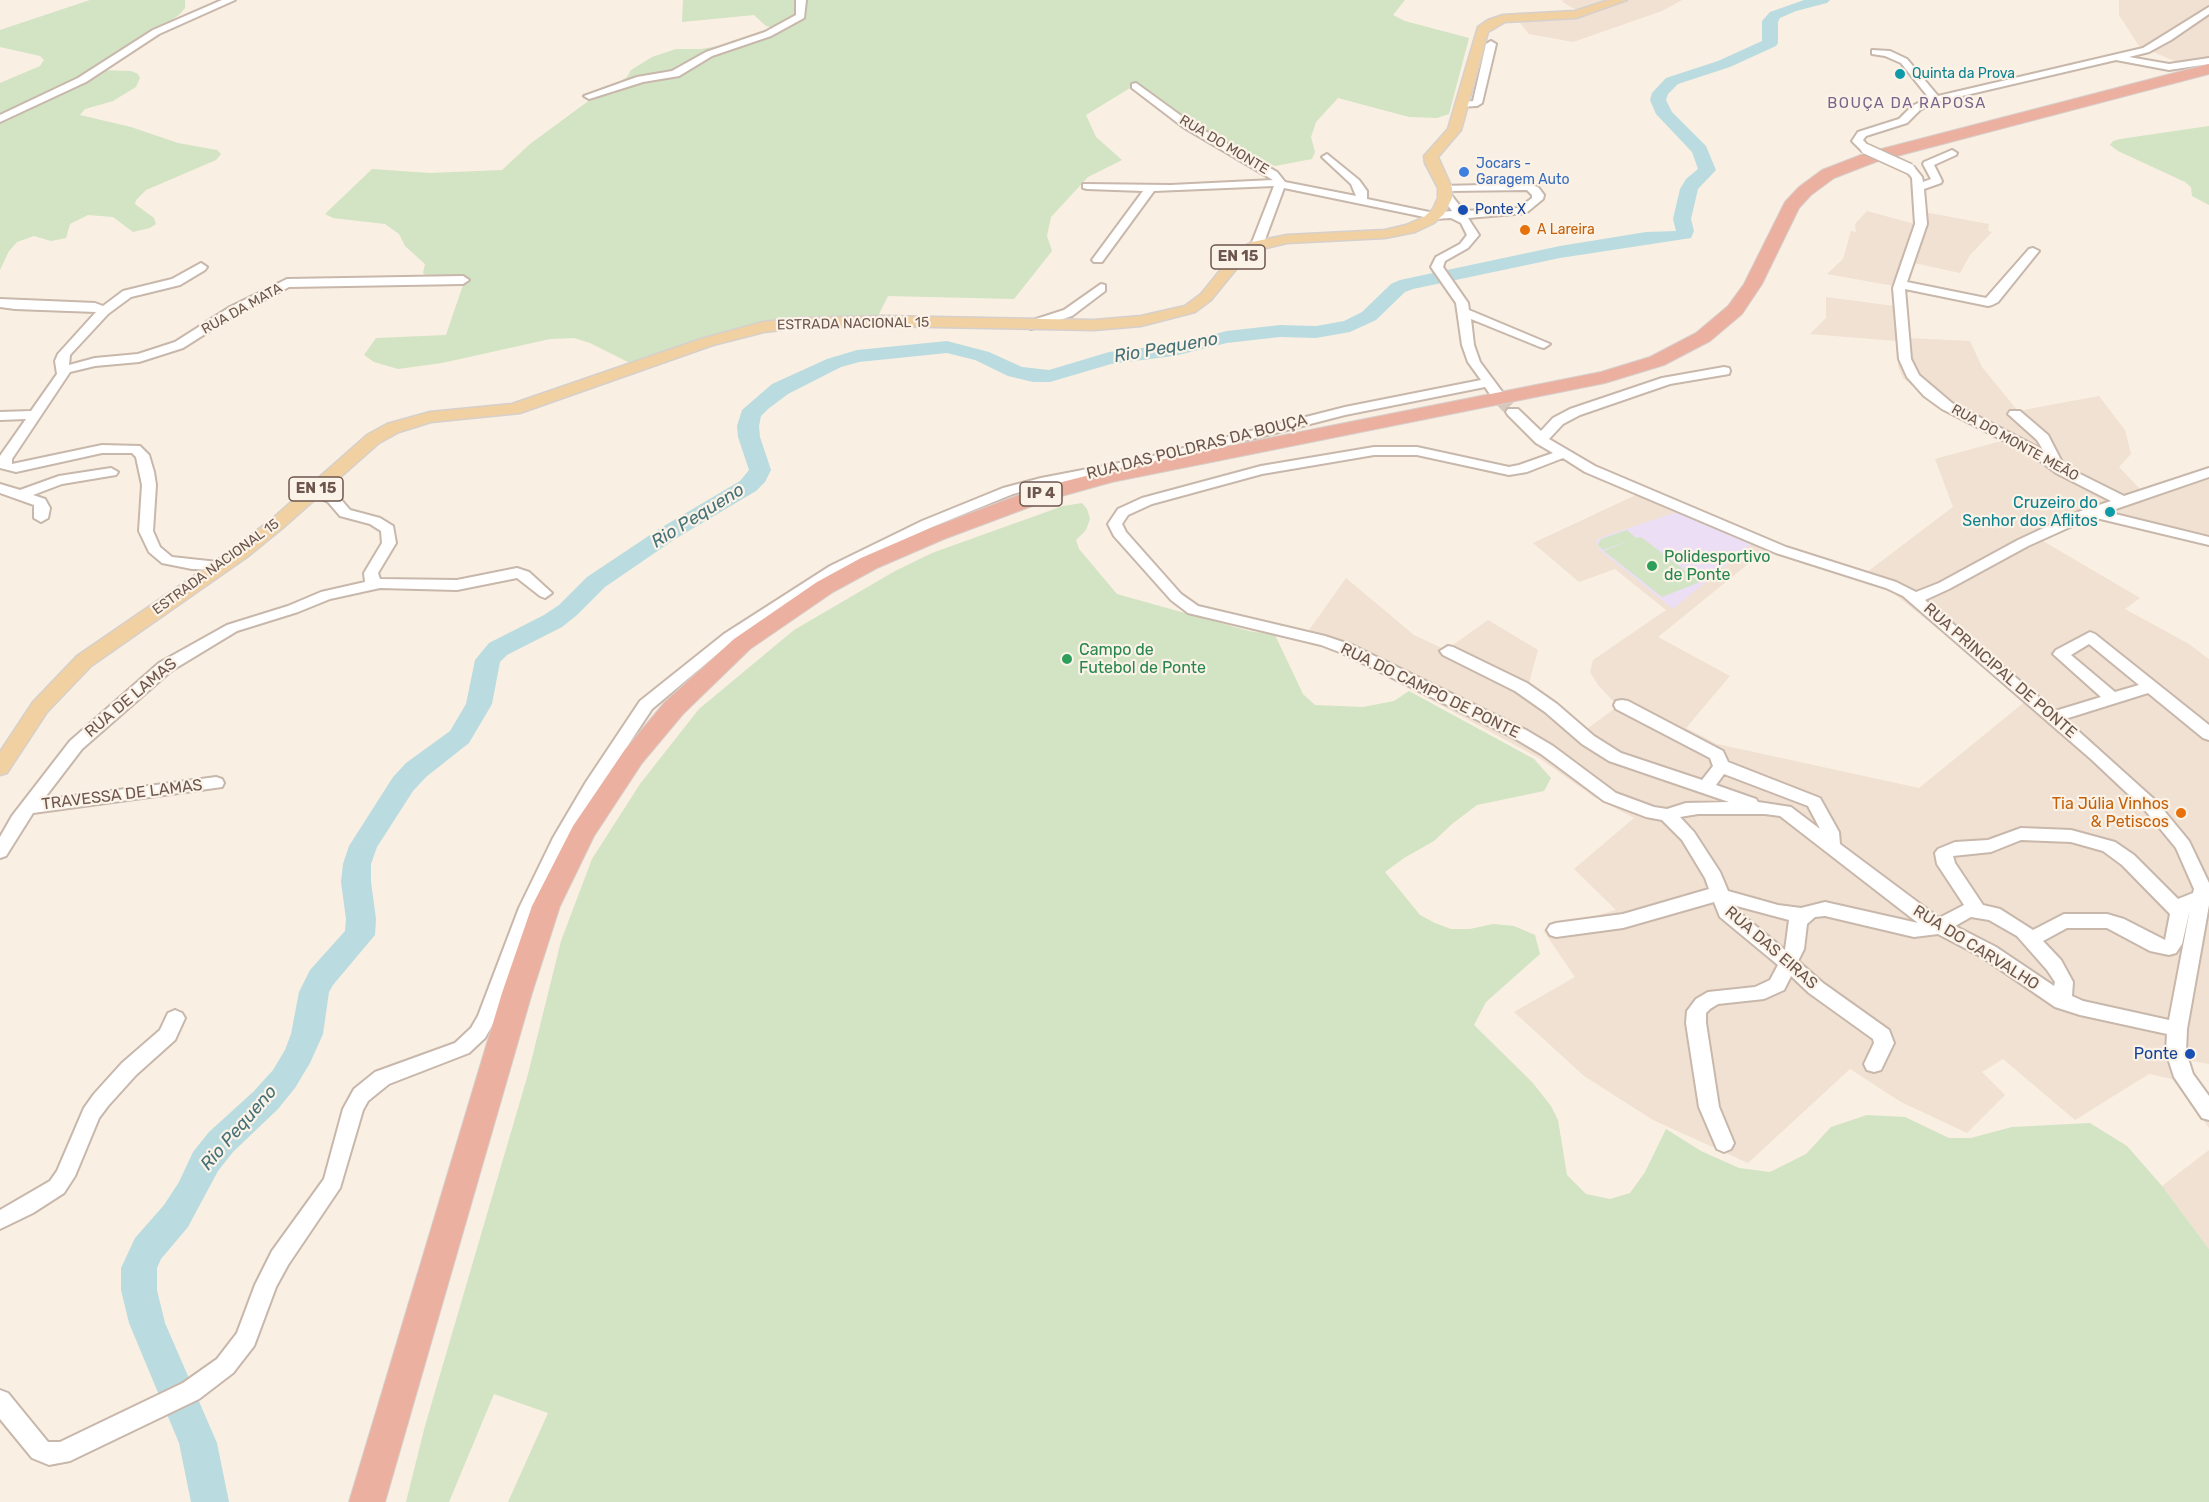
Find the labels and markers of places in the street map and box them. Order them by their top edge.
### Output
place label: Quinta da Prova [1912,66,2015,82]
marker: Quinta da Prova [1893,67,1907,81]
place label: Jocars - Garagem Auto [1476,156,1569,188]
marker: Jocars - Garagem Auto [1457,165,1471,179]
place label: Ponte X [1475,202,1526,218]
marker: Ponte X [1456,203,1470,217]
place label: A Lareira [1537,222,1595,238]
marker: A Lareira [1518,223,1532,237]
place label: Cruzeiro do Senhor dos Aflitos [1962,493,2098,531]
marker: Cruzeiro do Senhor dos Aflitos [2103,505,2117,519]
place label: Polidesportivo de Ponte [1664,547,1770,585]
marker: Polidesportivo de Ponte [1645,559,1659,573]
place label: Campo de Futebol de Ponte [1079,640,1206,678]
marker: Campo de Futebol de Ponte [1060,652,1074,666]
place label: Tia Júlia Vinhos & Petiscos [2052,794,2169,832]
marker: Tia Júlia Vinhos & Petiscos [2174,806,2188,820]
place label: Ponte [2134,1044,2178,1064]
marker: Ponte [2183,1047,2197,1061]

